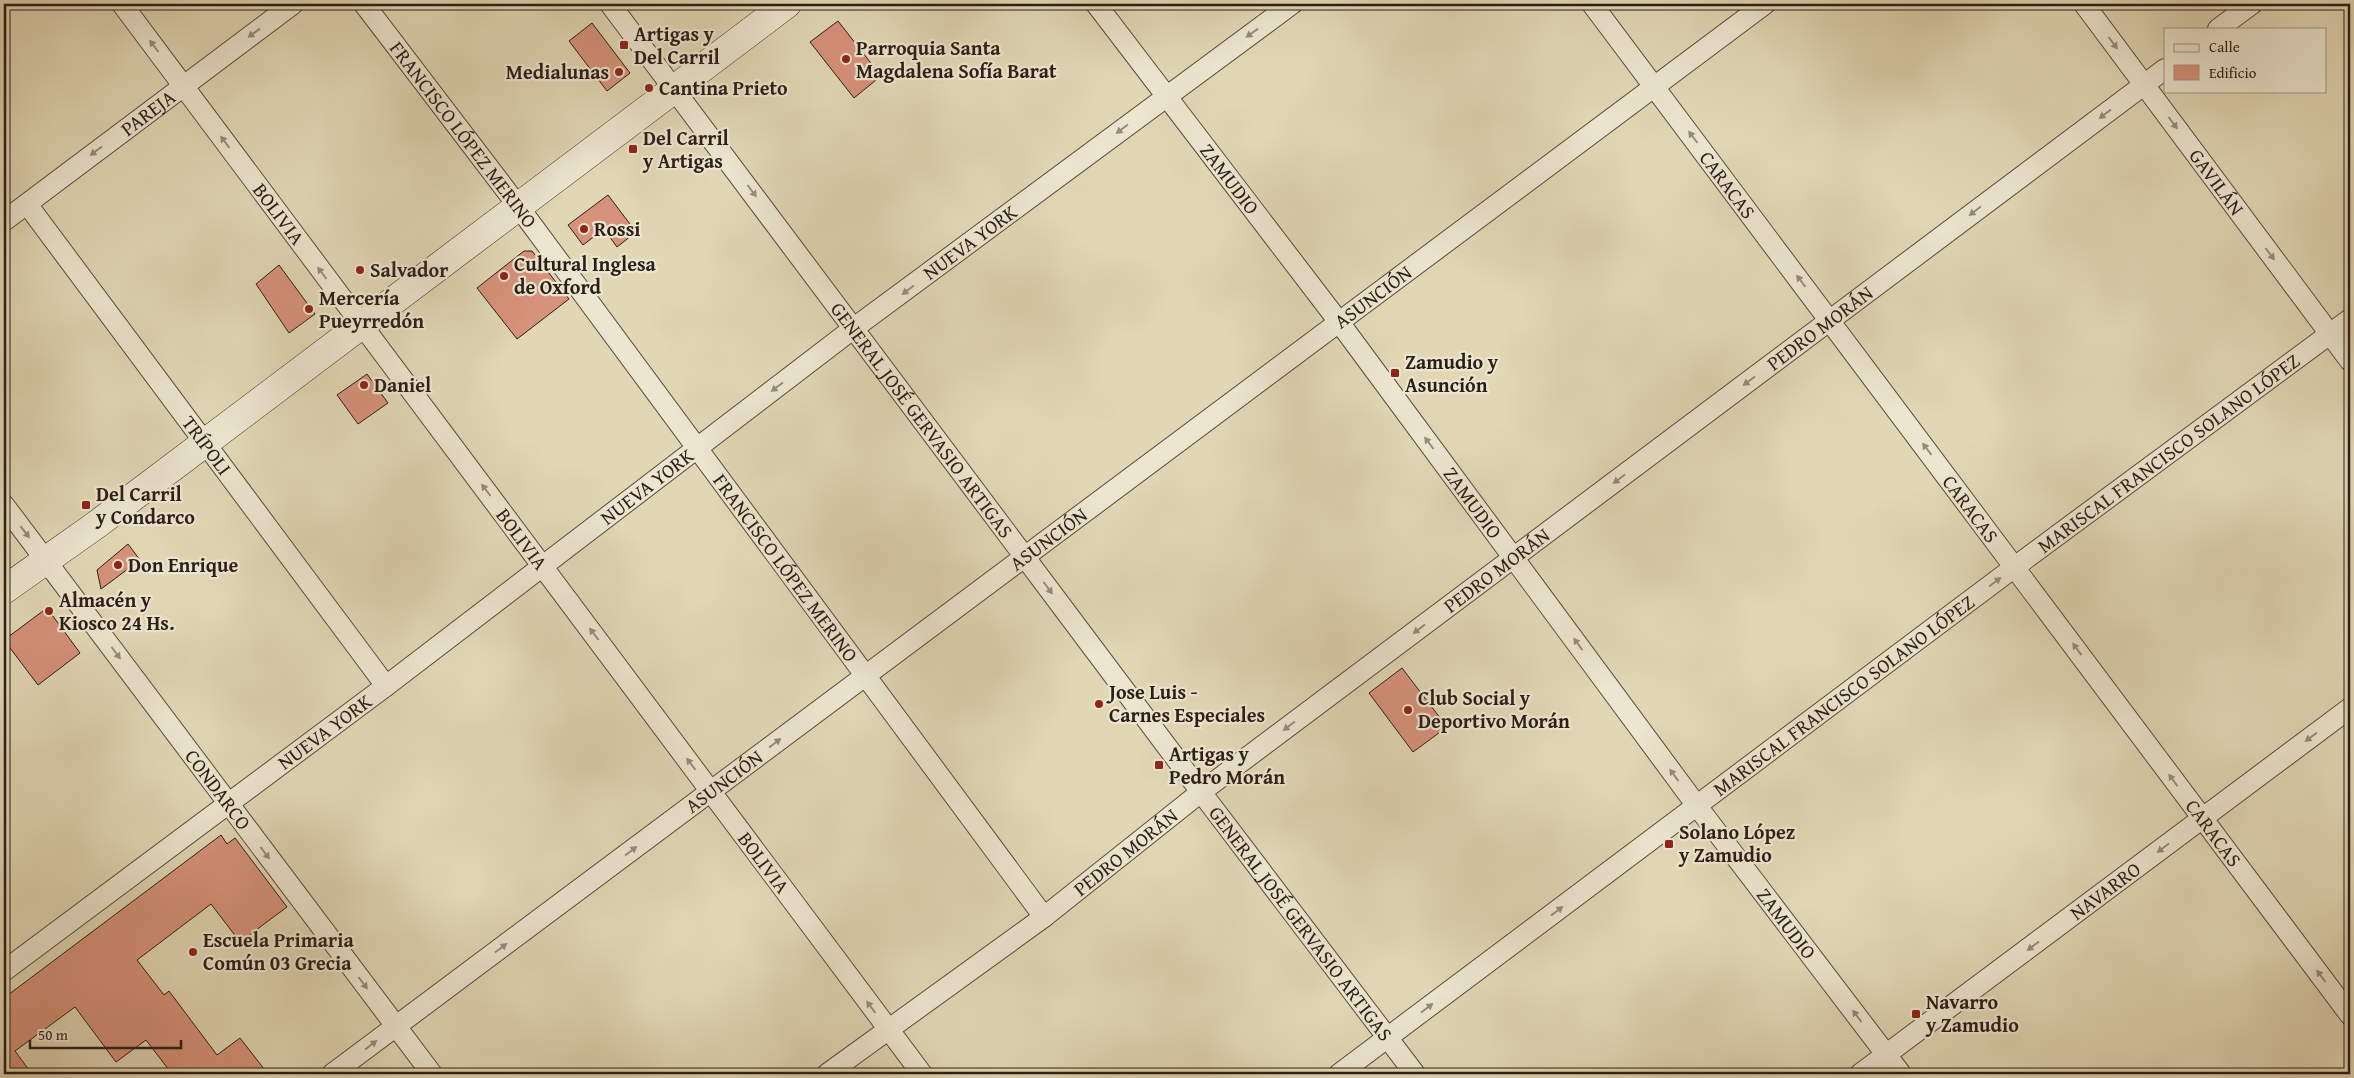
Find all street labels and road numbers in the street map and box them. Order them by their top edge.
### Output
street label: FRANCISCO LÓPEZ MERINO [383,35,544,234]
street label: PAREJA [114,82,181,143]
street label: ZAMUDIO [1193,137,1267,220]
street label: GAVILÁN [2183,142,2252,221]
street label: CARACAS [1693,145,1763,224]
street label: BOLIVIA [246,176,312,251]
street label: NUEVA YORK [916,197,1023,286]
street label: ASUNCIÓN [1328,258,1417,335]
street label: PEDRO MORÁN [1760,278,1879,377]
street label: GENERAL JOSÉ GERVASIO ARTIGAS [824,296,1021,544]
street label: MARISCAL FRANCISCO SOLANO LÓPEZ [2031,346,2305,560]
street label: TRÍPOLI [175,409,239,481]
street label: NUEVA YORK [594,441,699,531]
street label: ZAMUDIO [1437,461,1509,544]
street label: FRANCISCO LÓPEZ MERINO [707,467,865,668]
street label: CARACAS [1936,469,2006,548]
street label: ASUNCIÓN [1003,500,1093,577]
street label: BOLIVIA [490,502,555,576]
street label: PEDRO MORÁN [1437,520,1556,619]
street label: MARISCAL FRANCISCO SOLANO LÓPEZ [1707,587,1980,803]
street label: NUEVA YORK [271,687,378,776]
street label: ASUNCIÓN [679,742,768,820]
street label: CONDARCO [178,743,258,836]
street label: CARACAS [2179,793,2249,872]
street label: GENERAL JOSÉ GERVASIO ARTIGAS [1202,799,1400,1047]
street label: PEDRO MORÁN [1067,801,1184,902]
street label: BOLIVIA [732,825,797,899]
street label: NAVARRO [2063,854,2146,927]
street label: ZAMUDIO [1750,882,1824,965]

